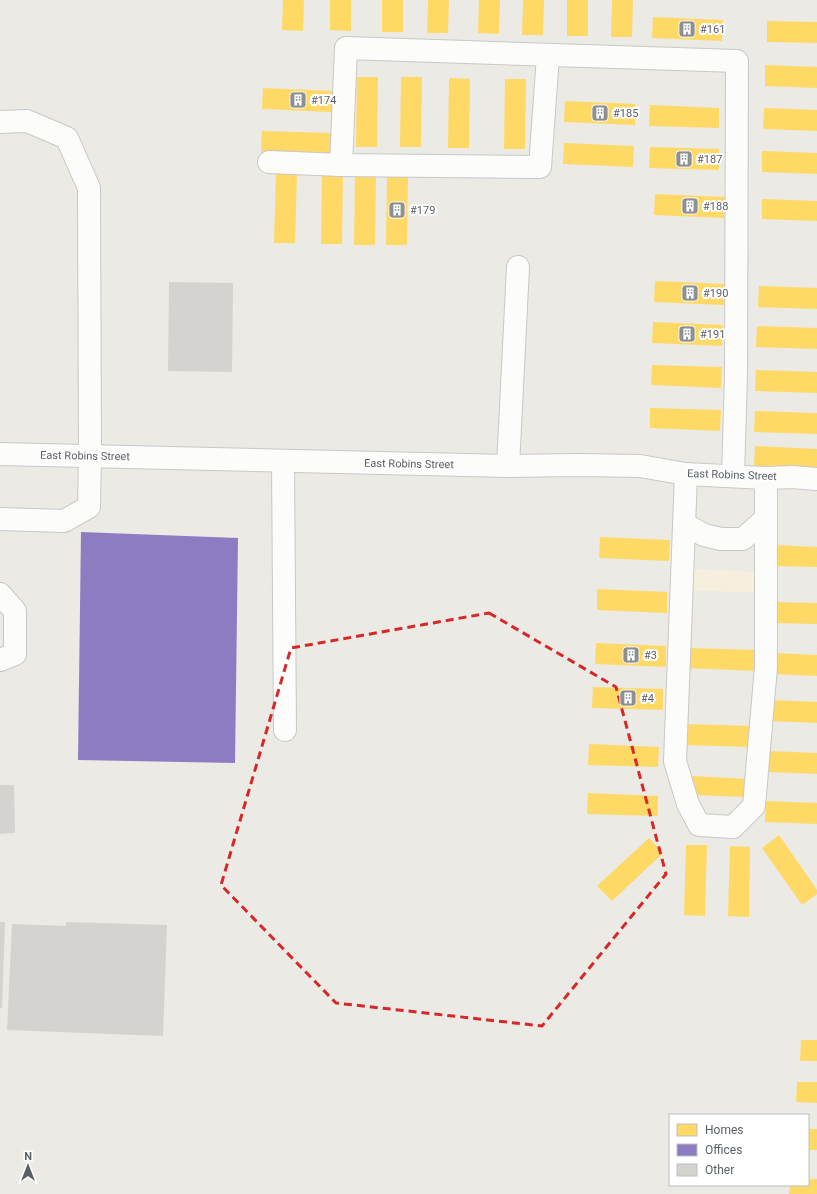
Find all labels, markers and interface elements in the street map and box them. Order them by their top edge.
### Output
building icon: #161 [677,19,697,39]
place label: #161 [700,23,725,36]
building icon: #174 [288,90,308,110]
place label: #174 [311,94,336,107]
building icon: #185 [590,103,610,123]
place label: #185 [613,107,638,120]
building icon: #187 [674,149,694,169]
place label: #187 [697,153,722,166]
building icon: #188 [680,196,700,216]
building icon: #179 [387,200,407,220]
place label: #188 [703,200,728,213]
place label: #179 [410,204,435,217]
building icon: #190 [680,283,700,303]
place label: #190 [703,287,728,300]
building icon: #191 [677,324,697,344]
place label: #191 [700,328,725,341]
street label: East Robins Street [40,449,130,463]
street label: East Robins Street [364,457,454,471]
street label: East Robins Street [687,467,777,483]
building icon: #3 [621,645,641,665]
place label: #3 [644,649,657,662]
building icon: #4 [618,688,638,708]
place label: #4 [641,692,654,705]
legend [669,1114,809,1186]
text: Homes [705,1123,743,1137]
text: Offices [705,1143,742,1157]
north arrow [8,1146,48,1186]
text: N [24,1150,32,1163]
text: Other [705,1163,734,1177]

